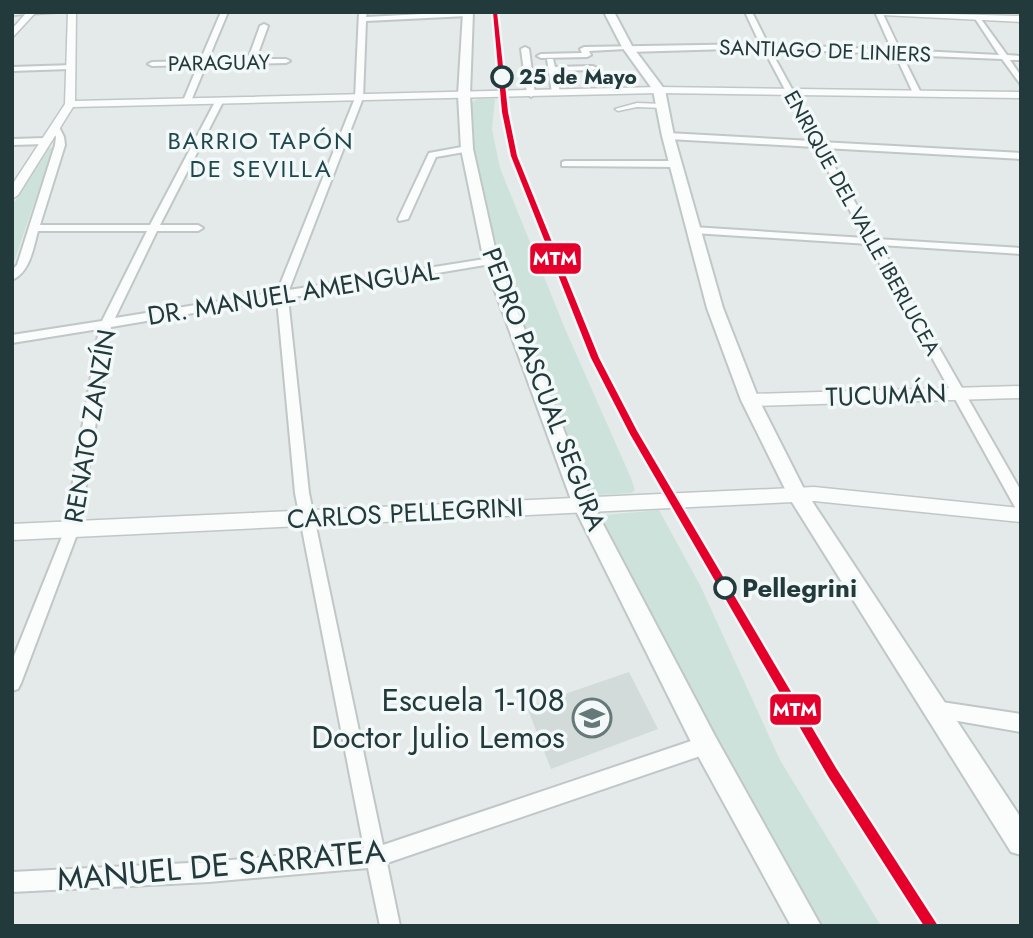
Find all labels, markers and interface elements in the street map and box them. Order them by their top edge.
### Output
street label: SANTIAGO DE LINIERS [719,32,931,70]
street label: PARAGUAY [168,47,271,79]
place label: 25 de Mayo [519,62,637,92]
marker: 25 de Mayo [491,66,513,88]
street label: ENRIQUE DEL VALLE IBERLUCEA [776,85,948,361]
district label: BARRIO TAPÓN DE SEVILLA [167,123,355,186]
street label: PEDRO PASCUAL SEGURA [472,242,616,537]
line badge: MTM [529,242,582,275]
text: MTM [533,245,577,272]
street label: DR. MANUEL AMENGUAL [145,251,442,335]
street label: RENATO ZANZÍN [54,326,126,526]
street label: TUCUMÁN [825,374,947,416]
street label: CARLOS PELLEGRINI [286,488,524,538]
place label: Pellegrini [742,569,857,607]
marker: Pellegrini [714,577,736,599]
place label: Escuela 1-108 Doctor Julio Lemos [311,677,565,760]
line badge: MTM [769,693,822,726]
text: MTM [773,696,817,723]
school or university icon: Escuela 1-108 Doctor Julio Lemos [571,697,613,739]
street label: MANUEL DE SARRATEA [55,828,387,902]

